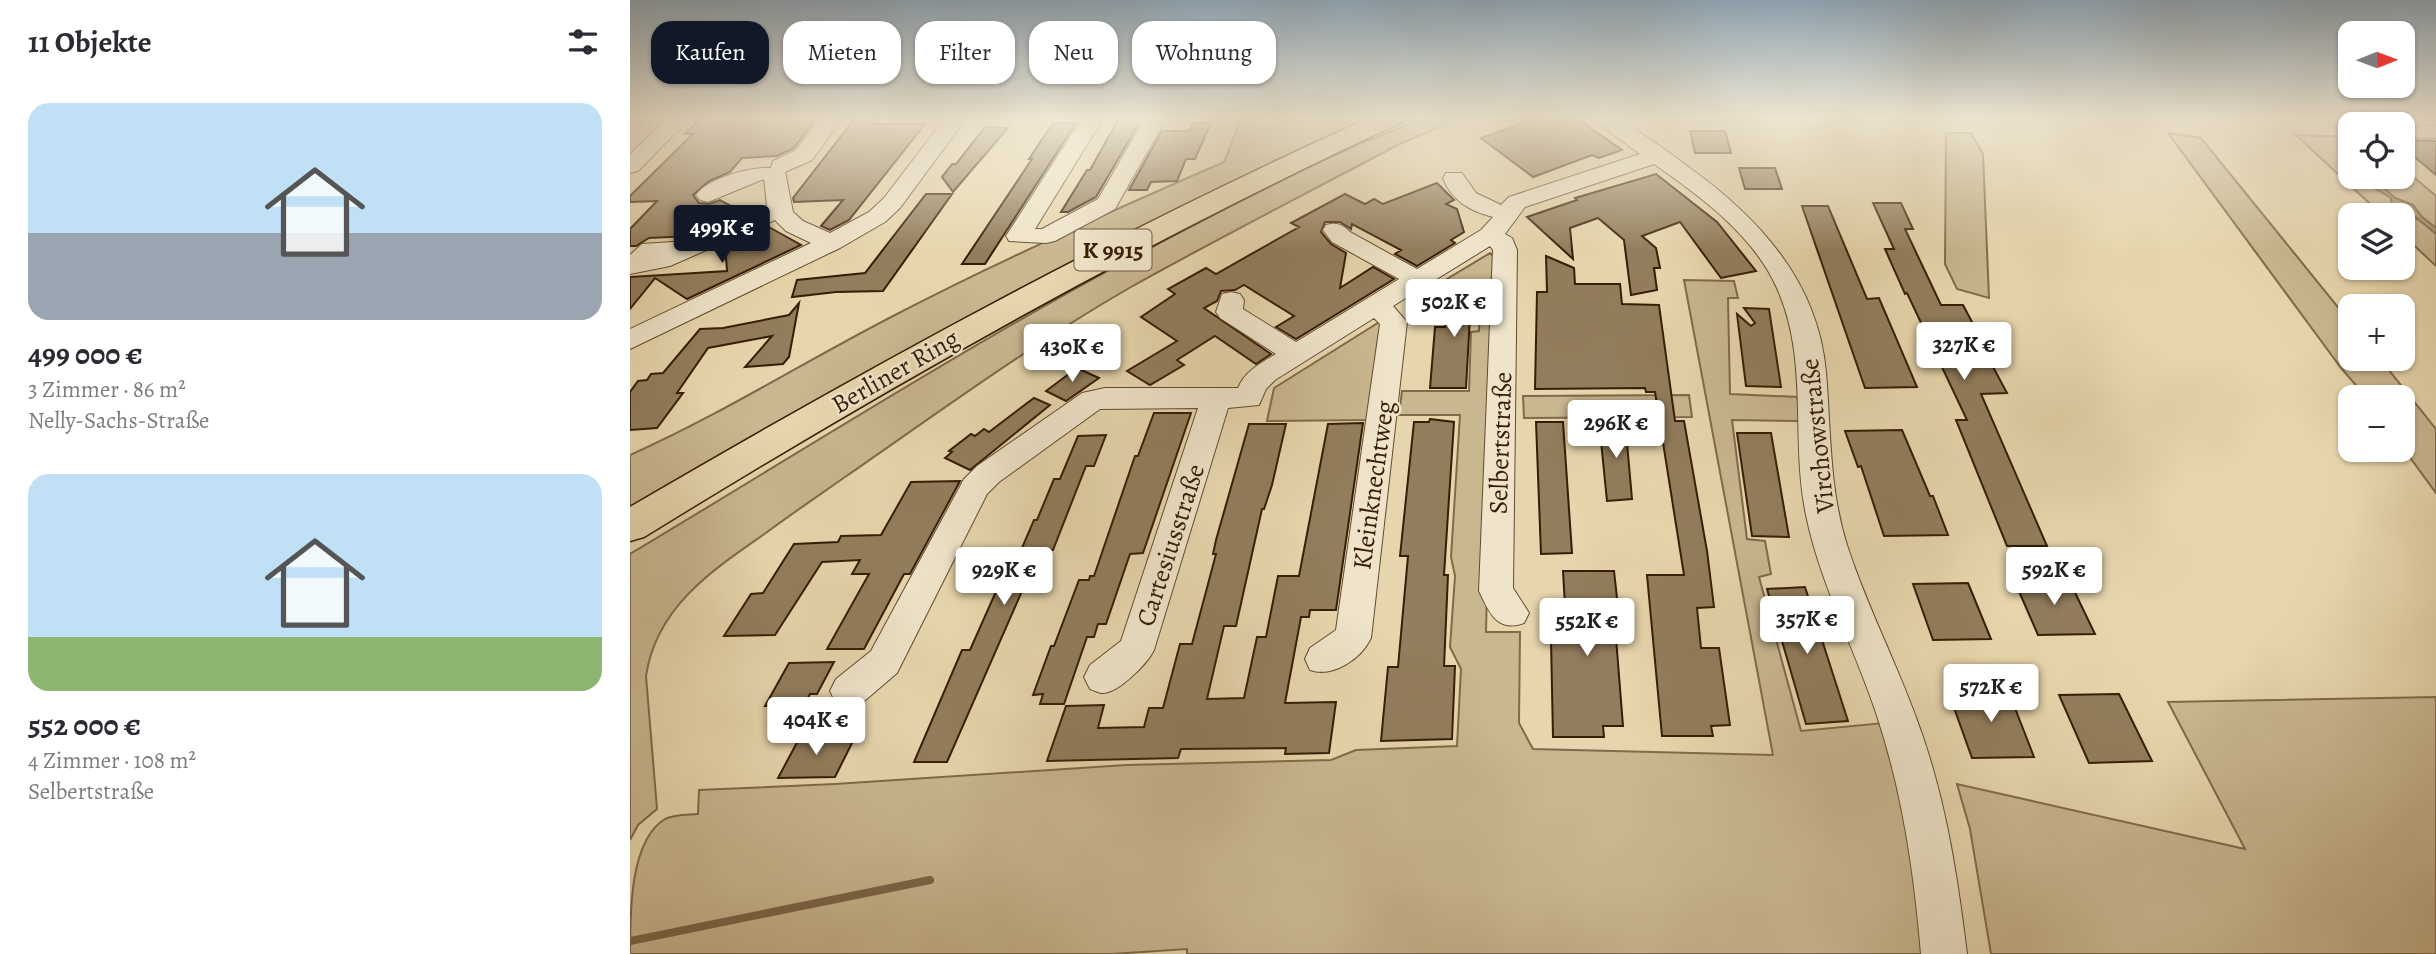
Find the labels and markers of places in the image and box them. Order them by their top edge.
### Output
pin: 499K € [665,205,779,265]
pin: 502K € [1397,280,1511,339]
pin: 327K € [1907,322,2021,382]
pin: 430K € [1015,324,1129,384]
pin: 296K € [1559,400,1673,460]
pin: 929K € [947,548,1061,607]
pin: 592K € [1997,548,2111,607]
pin: 357K € [1750,596,1864,656]
pin: 552K € [1530,598,1644,658]
pin: 572K € [1934,664,2048,724]
pin: 404K € [759,698,873,757]

